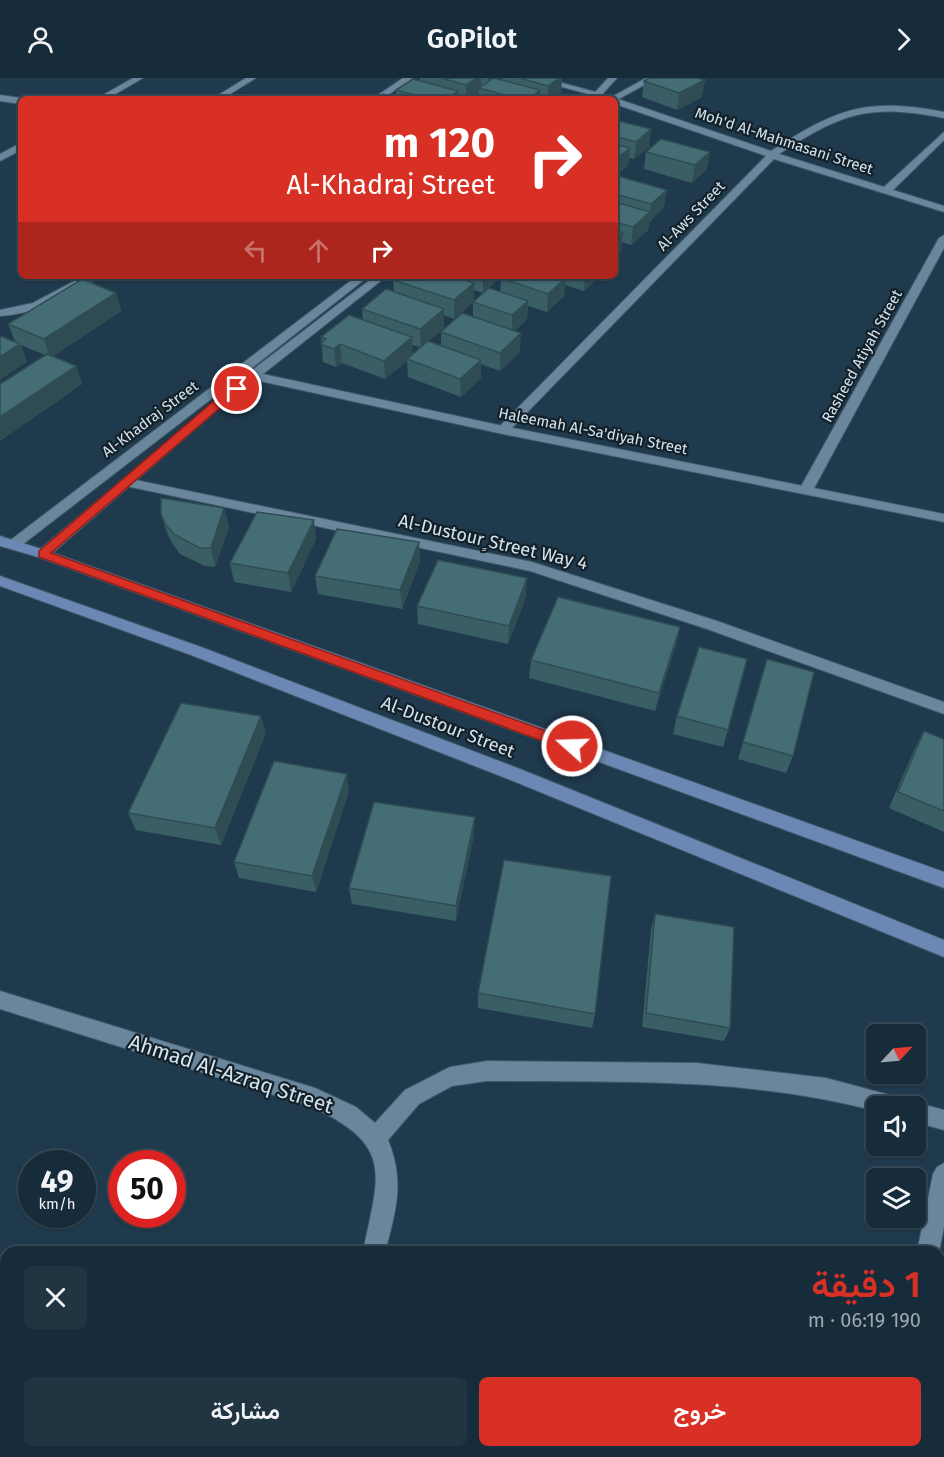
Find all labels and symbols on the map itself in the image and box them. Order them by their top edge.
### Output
street label: Moh'd Al-Mahmasani Street [693,104,876,179]
street label: Al-Aws Street [653,177,729,255]
street label: Rasheed Atiyah Street [818,286,906,426]
pin [211,363,262,414]
street label: Al-Khadraj Street [98,377,202,461]
street label: Haleemah Al-Sa'diyah Street [497,404,690,458]
street label: Al-Dustour ٍStreet Way 4 [396,510,590,576]
street label: Al-Dustour Street [378,691,518,763]
position arrow [540,714,604,778]
north arrow [866,1024,926,1084]
street label: Ahmad Al-Azraq Street [126,1029,337,1119]
speed limit sign: 50 [108,1150,186,1228]

